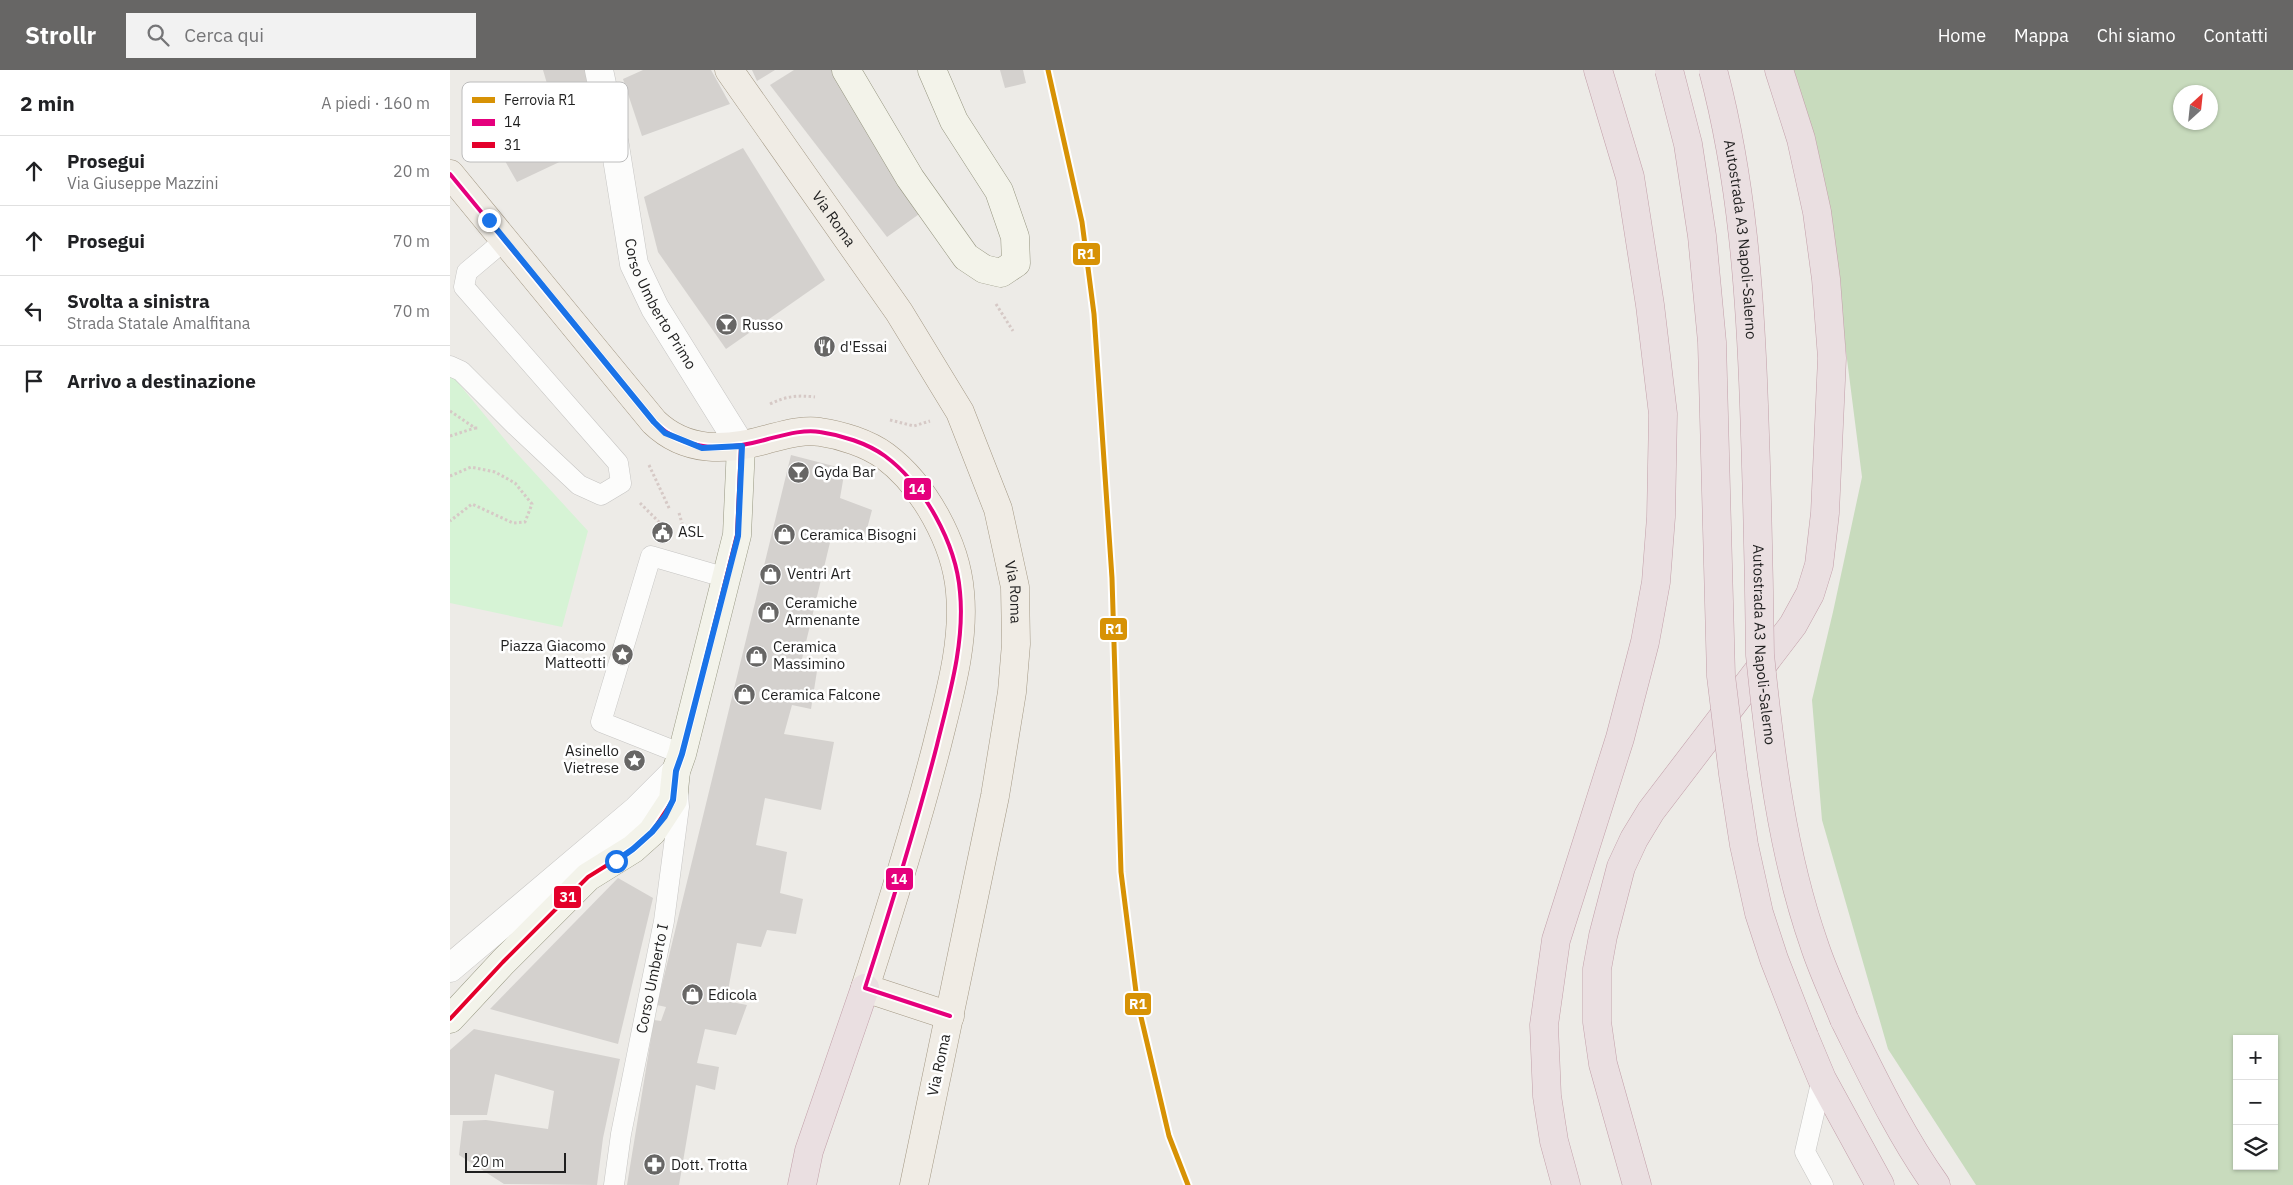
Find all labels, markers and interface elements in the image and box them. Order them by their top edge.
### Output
search box [126,13,476,58]
text: Strollr [25,19,96,51]
icon: search [144,21,172,49]
text: Cerca qui [184,23,264,47]
text: Home [1938,24,1986,47]
text: Mappa [2014,24,2069,47]
text: Chi siamo [2097,24,2176,47]
text: Contatti [2204,24,2268,47]
legend [462,82,628,162]
north arrow [2173,85,2218,130]
text: 2 min [20,89,75,117]
text: Ferrovia R1 [504,91,576,109]
text: A piedi · 160 m [321,93,430,113]
text: 14 [504,113,521,131]
text: 31 [504,136,521,154]
street label: Autostrada A3 Napoli-Salerno [1720,138,1761,340]
text: Prosegui [67,149,145,173]
icon: ahead [20,157,48,185]
text: 20 m [393,161,430,181]
text: Via Giuseppe Mazzini [67,173,218,193]
street label: Via Roma [808,187,860,250]
route end [478,209,501,232]
icon: ahead [20,227,48,255]
text: Prosegui [67,229,145,253]
text: 70 m [393,231,430,251]
street label: Corso Umberto Primo [621,237,701,373]
line badge: R1 [1072,242,1101,266]
text: R1 [1077,245,1096,263]
text: Svolta a sinistra [67,289,210,313]
icon: left [20,297,48,325]
text: 70 m [393,301,430,321]
text: Strada Statale Amalfitana [67,313,250,333]
bar icon: Russo [714,313,738,337]
place label: Russo [742,315,783,334]
restaurant icon: d'Essai [812,335,836,359]
place label: d'Essai [840,337,887,356]
icon: arrive [20,367,48,395]
text: Arrivo a destinazione [67,369,256,393]
bar icon: Gyda Bar [786,460,810,484]
place label: Gyda Bar [814,462,876,481]
line badge: 14 [903,477,932,501]
text: 14 [909,480,925,498]
public building icon: ASL [650,520,674,544]
place label: ASL [678,522,704,541]
shop icon: Ceramica Bisogni [772,523,796,547]
place label: Ceramica Bisogni [800,525,916,544]
street label: Autostrada A3 Napoli-Salerno [1749,544,1780,746]
street label: Via Roma [1001,559,1026,624]
shop icon: Ventri Art [759,562,783,586]
place label: Ventri Art [787,564,851,583]
place label: Ceramiche Armenante [785,593,860,629]
shop icon: Ceramiche Armenante [757,600,781,624]
line badge: R1 [1099,617,1128,641]
text: R1 [1105,620,1124,638]
place label: Piazza Giacomo Matteotti [500,636,606,672]
place label: Ceramica Massimino [773,637,845,673]
place icon: Piazza Giacomo Matteotti [610,643,634,667]
shop icon: Ceramica Massimino [745,644,769,668]
shop icon: Ceramica Falcone [733,683,757,707]
place label: Ceramica Falcone [761,685,880,704]
place label: Asinello Vietrese [563,741,619,777]
place icon: Asinello Vietrese [623,748,647,772]
route start [605,850,628,873]
line badge: 14 [885,867,914,891]
text: 14 [891,870,907,888]
line badge: 31 [553,885,582,909]
text: 31 [560,888,577,906]
street label: Corso Umberto I [632,922,672,1035]
shop icon: Edicola [680,983,704,1007]
place label: Edicola [708,985,757,1004]
line badge: R1 [1124,992,1152,1016]
text: R1 [1129,995,1148,1013]
street label: Via Roma [923,1032,954,1098]
map controls [2233,1035,2278,1170]
button: + [2233,1035,2278,1080]
button: − [2233,1080,2278,1125]
button: layers [2233,1125,2278,1170]
scale bar [465,1150,566,1173]
text: 20 m [472,1153,504,1171]
pharmacy icon: Dott. Trotta [643,1153,667,1177]
place label: Dott. Trotta [671,1155,748,1174]

